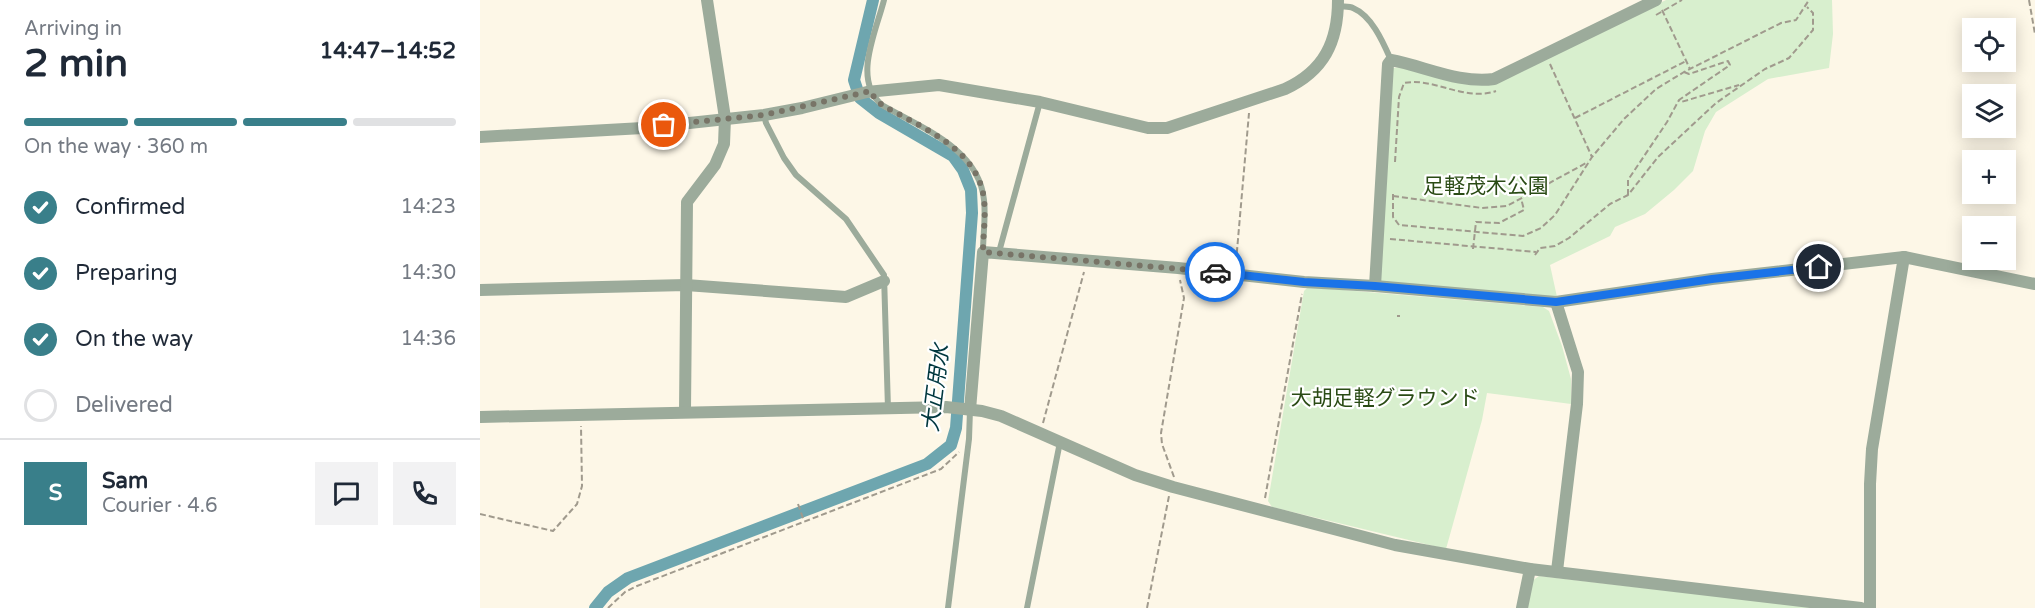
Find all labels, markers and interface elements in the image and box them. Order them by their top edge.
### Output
text: Arriving in [24,17,122,41]
map controls [1962,18,2016,270]
button: locate [1962,18,2016,72]
text: 14:47–14:52 [319,38,456,64]
text: 2 min [24,40,128,87]
button: layers [1962,84,2016,138]
pin [638,99,689,150]
icon: bag [647,108,680,141]
text: On the way · 360 m [24,135,208,159]
button: + [1962,150,2016,204]
park label: 足軽茂木公園 [1423,174,1549,199]
icon: check [24,191,57,224]
text: Confirmed [75,194,185,220]
text: 14:23 [401,195,456,219]
button: − [1962,216,2016,270]
pin [1793,241,1844,292]
courier [1185,242,1245,302]
icon: home [1802,250,1835,283]
icon: car [1199,256,1232,289]
icon: check [24,257,57,290]
text: Preparing [75,260,178,286]
text: 14:30 [401,261,456,285]
icon: check [24,323,57,356]
text: On the way [75,326,193,352]
text: 14:36 [401,327,456,351]
water label: 大正用水 [918,341,955,433]
park label: 大胡足軽グラウンド [1291,386,1480,411]
text: Delivered [75,392,173,418]
button: chat [315,462,378,525]
button: phone [393,462,456,525]
text: Sam [102,468,148,494]
text: S [49,480,62,506]
text: Courier · 4.6 [102,494,217,518]

